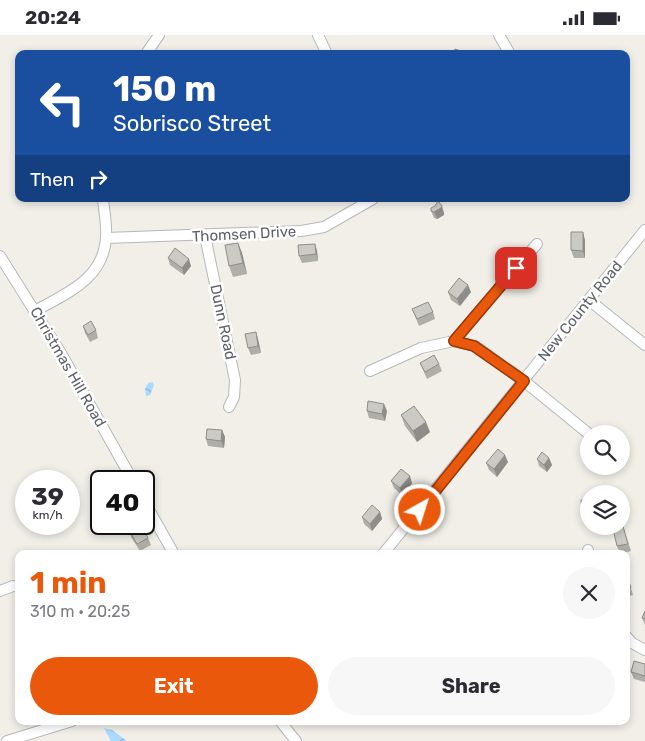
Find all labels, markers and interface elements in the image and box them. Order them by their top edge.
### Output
text: 20:24 [25,6,81,29]
text: 150 m [113,68,216,110]
icon: left [30,70,95,135]
text: Sobrisco Street [113,110,271,137]
icon: right [84,165,112,193]
text: Then [30,168,74,191]
street label: Thomsen Drive [191,222,297,246]
pin [495,247,537,289]
icon: arrive [502,254,530,282]
street label: New County Road [534,257,626,365]
street label: Dunn Road [206,283,240,361]
street label: Christmas Hill Road [26,304,110,430]
map controls [580,425,630,535]
button: search [580,425,630,475]
speed limit sign: 40 [90,470,155,535]
text: 39 [31,482,64,511]
position arrow [393,483,445,535]
button: layers [580,485,630,535]
text: km/h [33,508,62,522]
text: 1 min [30,565,107,601]
button: close [563,567,615,619]
text: 310 m · 20:25 [30,602,130,621]
button: Exit [30,657,318,715]
button: Share [328,657,615,715]

